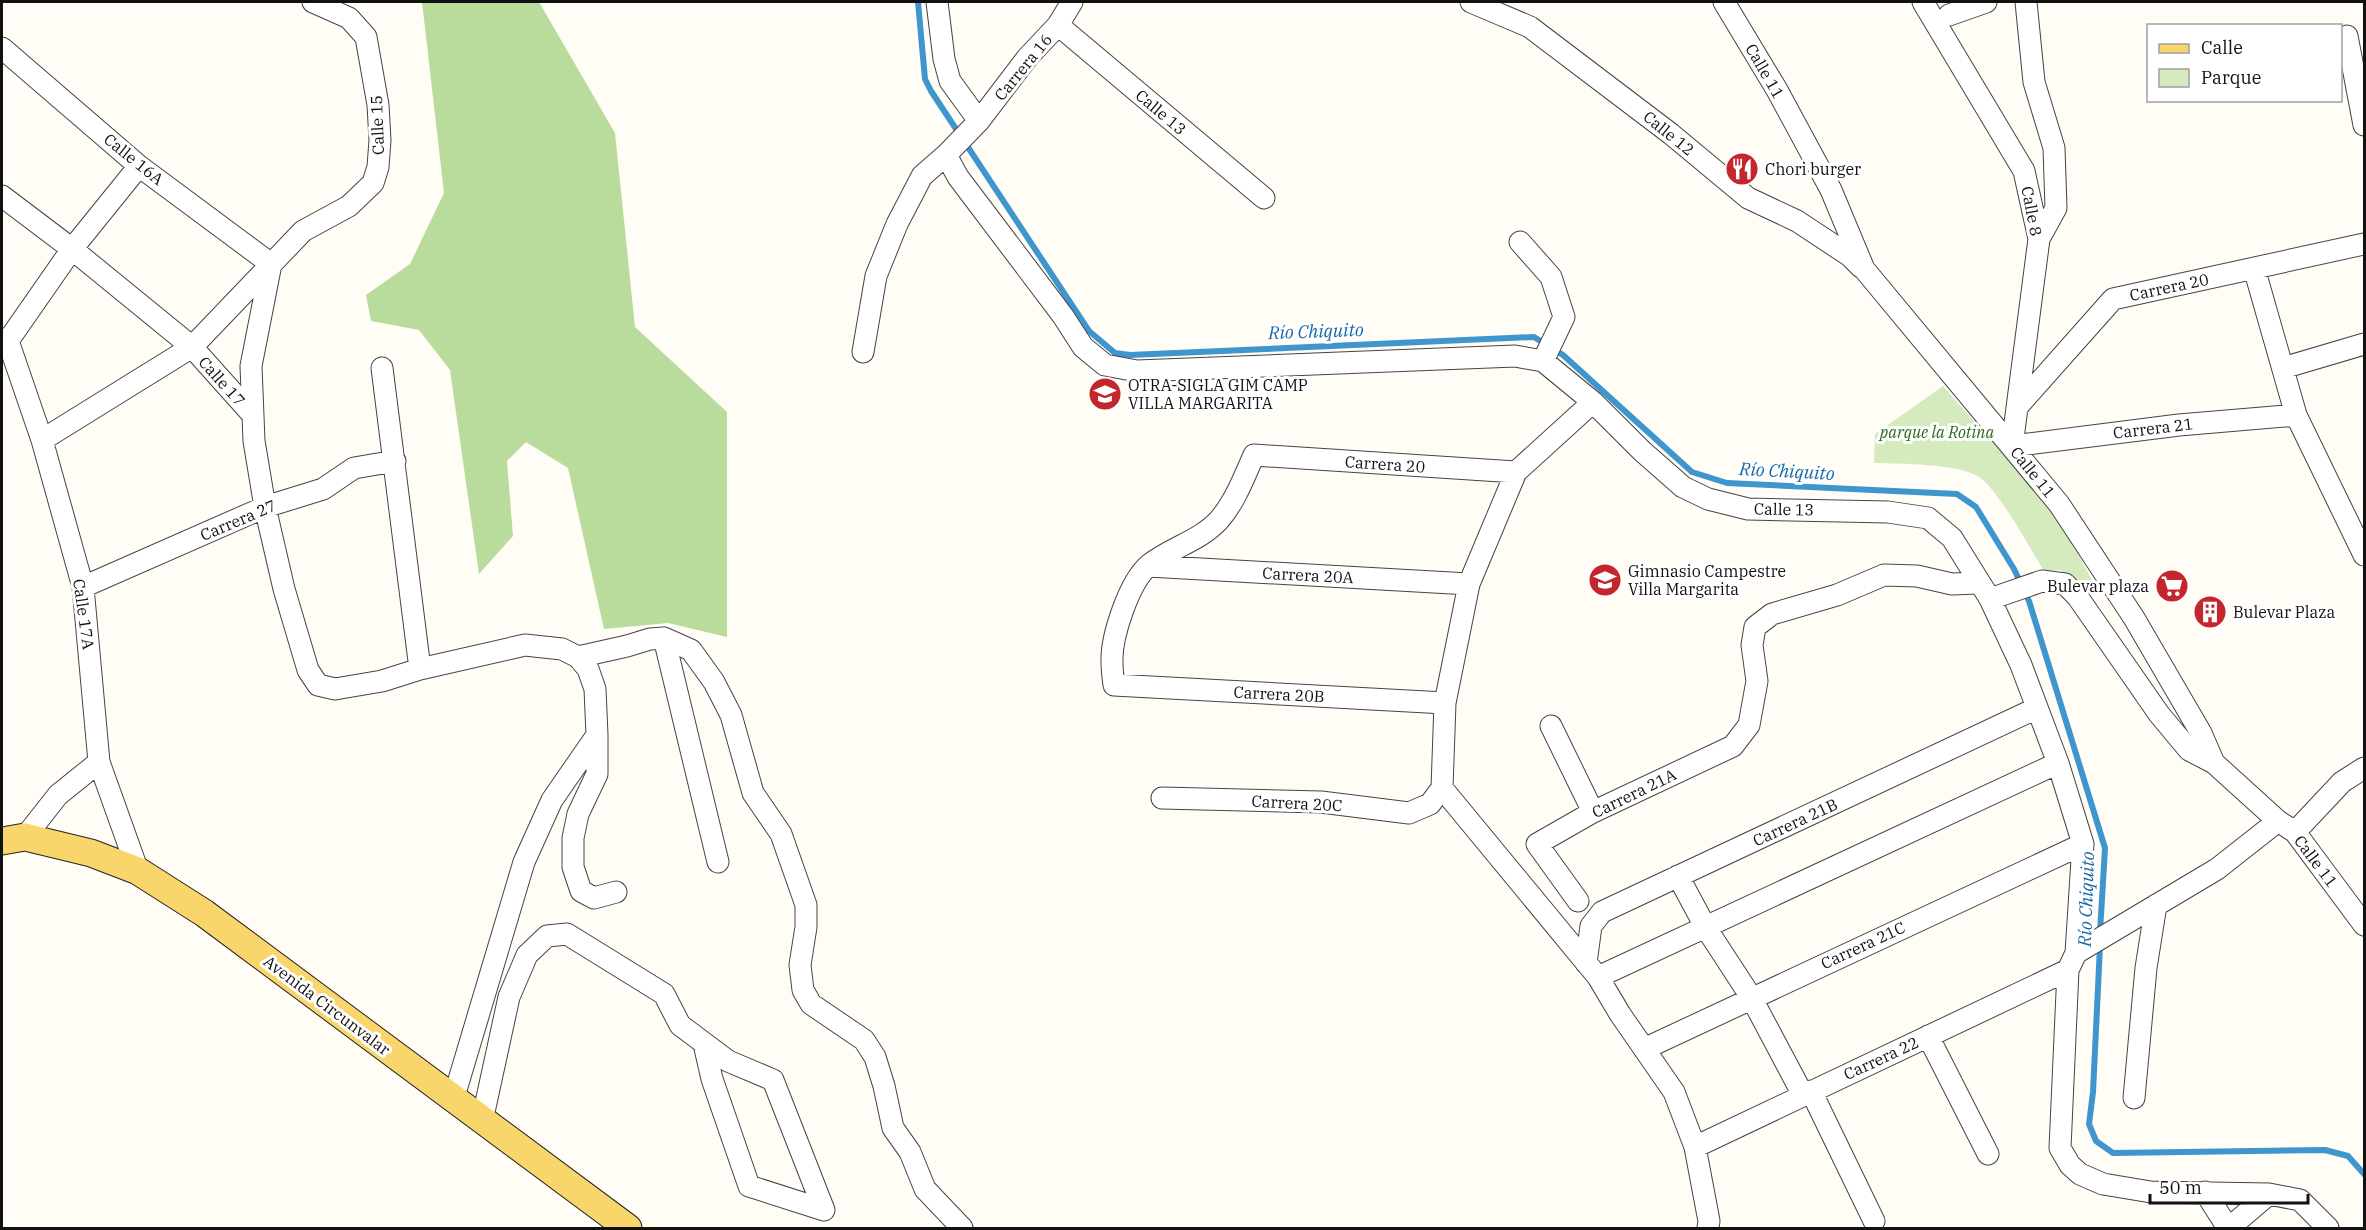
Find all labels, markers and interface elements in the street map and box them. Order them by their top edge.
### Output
legend [2147,24,2342,102]
street label: Carrera 16 [990,29,1056,105]
text: Calle [2201,36,2243,59]
street label: Calle 11 [1741,40,1789,102]
text: Parque [2201,66,2261,89]
street label: Calle 13 [1132,85,1190,139]
street label: Calle 15 [366,95,388,155]
street label: Calle 12 [1639,106,1699,160]
street label: Calle 16A [100,129,168,189]
restaurant icon: Chori burger [1724,151,1760,187]
place label: Chori burger [1765,159,1861,179]
street label: Calle 8 [2017,184,2047,238]
street label: Carrera 20 [2128,269,2210,305]
water label: Río Chiquito [1267,318,1364,344]
street label: Calle 17 [194,352,250,410]
place label: OTRA-SIGLA GIM CAMP VILLA MARGARITA [1128,375,1308,413]
school or university icon: OTRA-SIGLA GIM CAMP VILLA MARGARITA [1087,376,1123,412]
street label: Carrera 21 [2112,413,2194,443]
park label: parque la Rotina [1878,422,1994,442]
street label: Calle 11 [2006,442,2060,502]
street label: Carrera 20 [1344,451,1426,477]
water label: Río Chiquito [1738,457,1835,485]
street label: Carrera 27 [197,495,279,545]
street label: Calle 13 [1754,498,1814,520]
place label: Gimnasio Campestre Villa Margarita [1628,561,1786,599]
school or university icon: Gimnasio Campestre Villa Margarita [1587,562,1623,598]
street label: Carrera 20A [1262,563,1354,587]
supermarket icon: Bulevar plaza [2154,568,2190,604]
place label: Bulevar plaza [2047,576,2149,596]
street label: Calle 17A [69,577,99,651]
building icon: Bulevar Plaza [2192,594,2228,630]
place label: Bulevar Plaza [2233,602,2335,622]
street label: Carrera 20B [1233,682,1325,706]
street label: Carrera 21A [1589,764,1679,822]
street label: Carrera 20C [1251,791,1343,815]
street label: Carrera 21B [1749,794,1841,850]
street label: Calle 11 [2290,831,2342,891]
water label: Río Chiquito [2073,851,2099,948]
street label: Carrera 21C [1818,917,1908,973]
street label: Avenida Circunvalar [260,951,394,1059]
street label: Carrera 22 [1840,1032,1922,1084]
scale bar [2150,1167,2308,1205]
text: 50 m [2159,1176,2202,1199]

